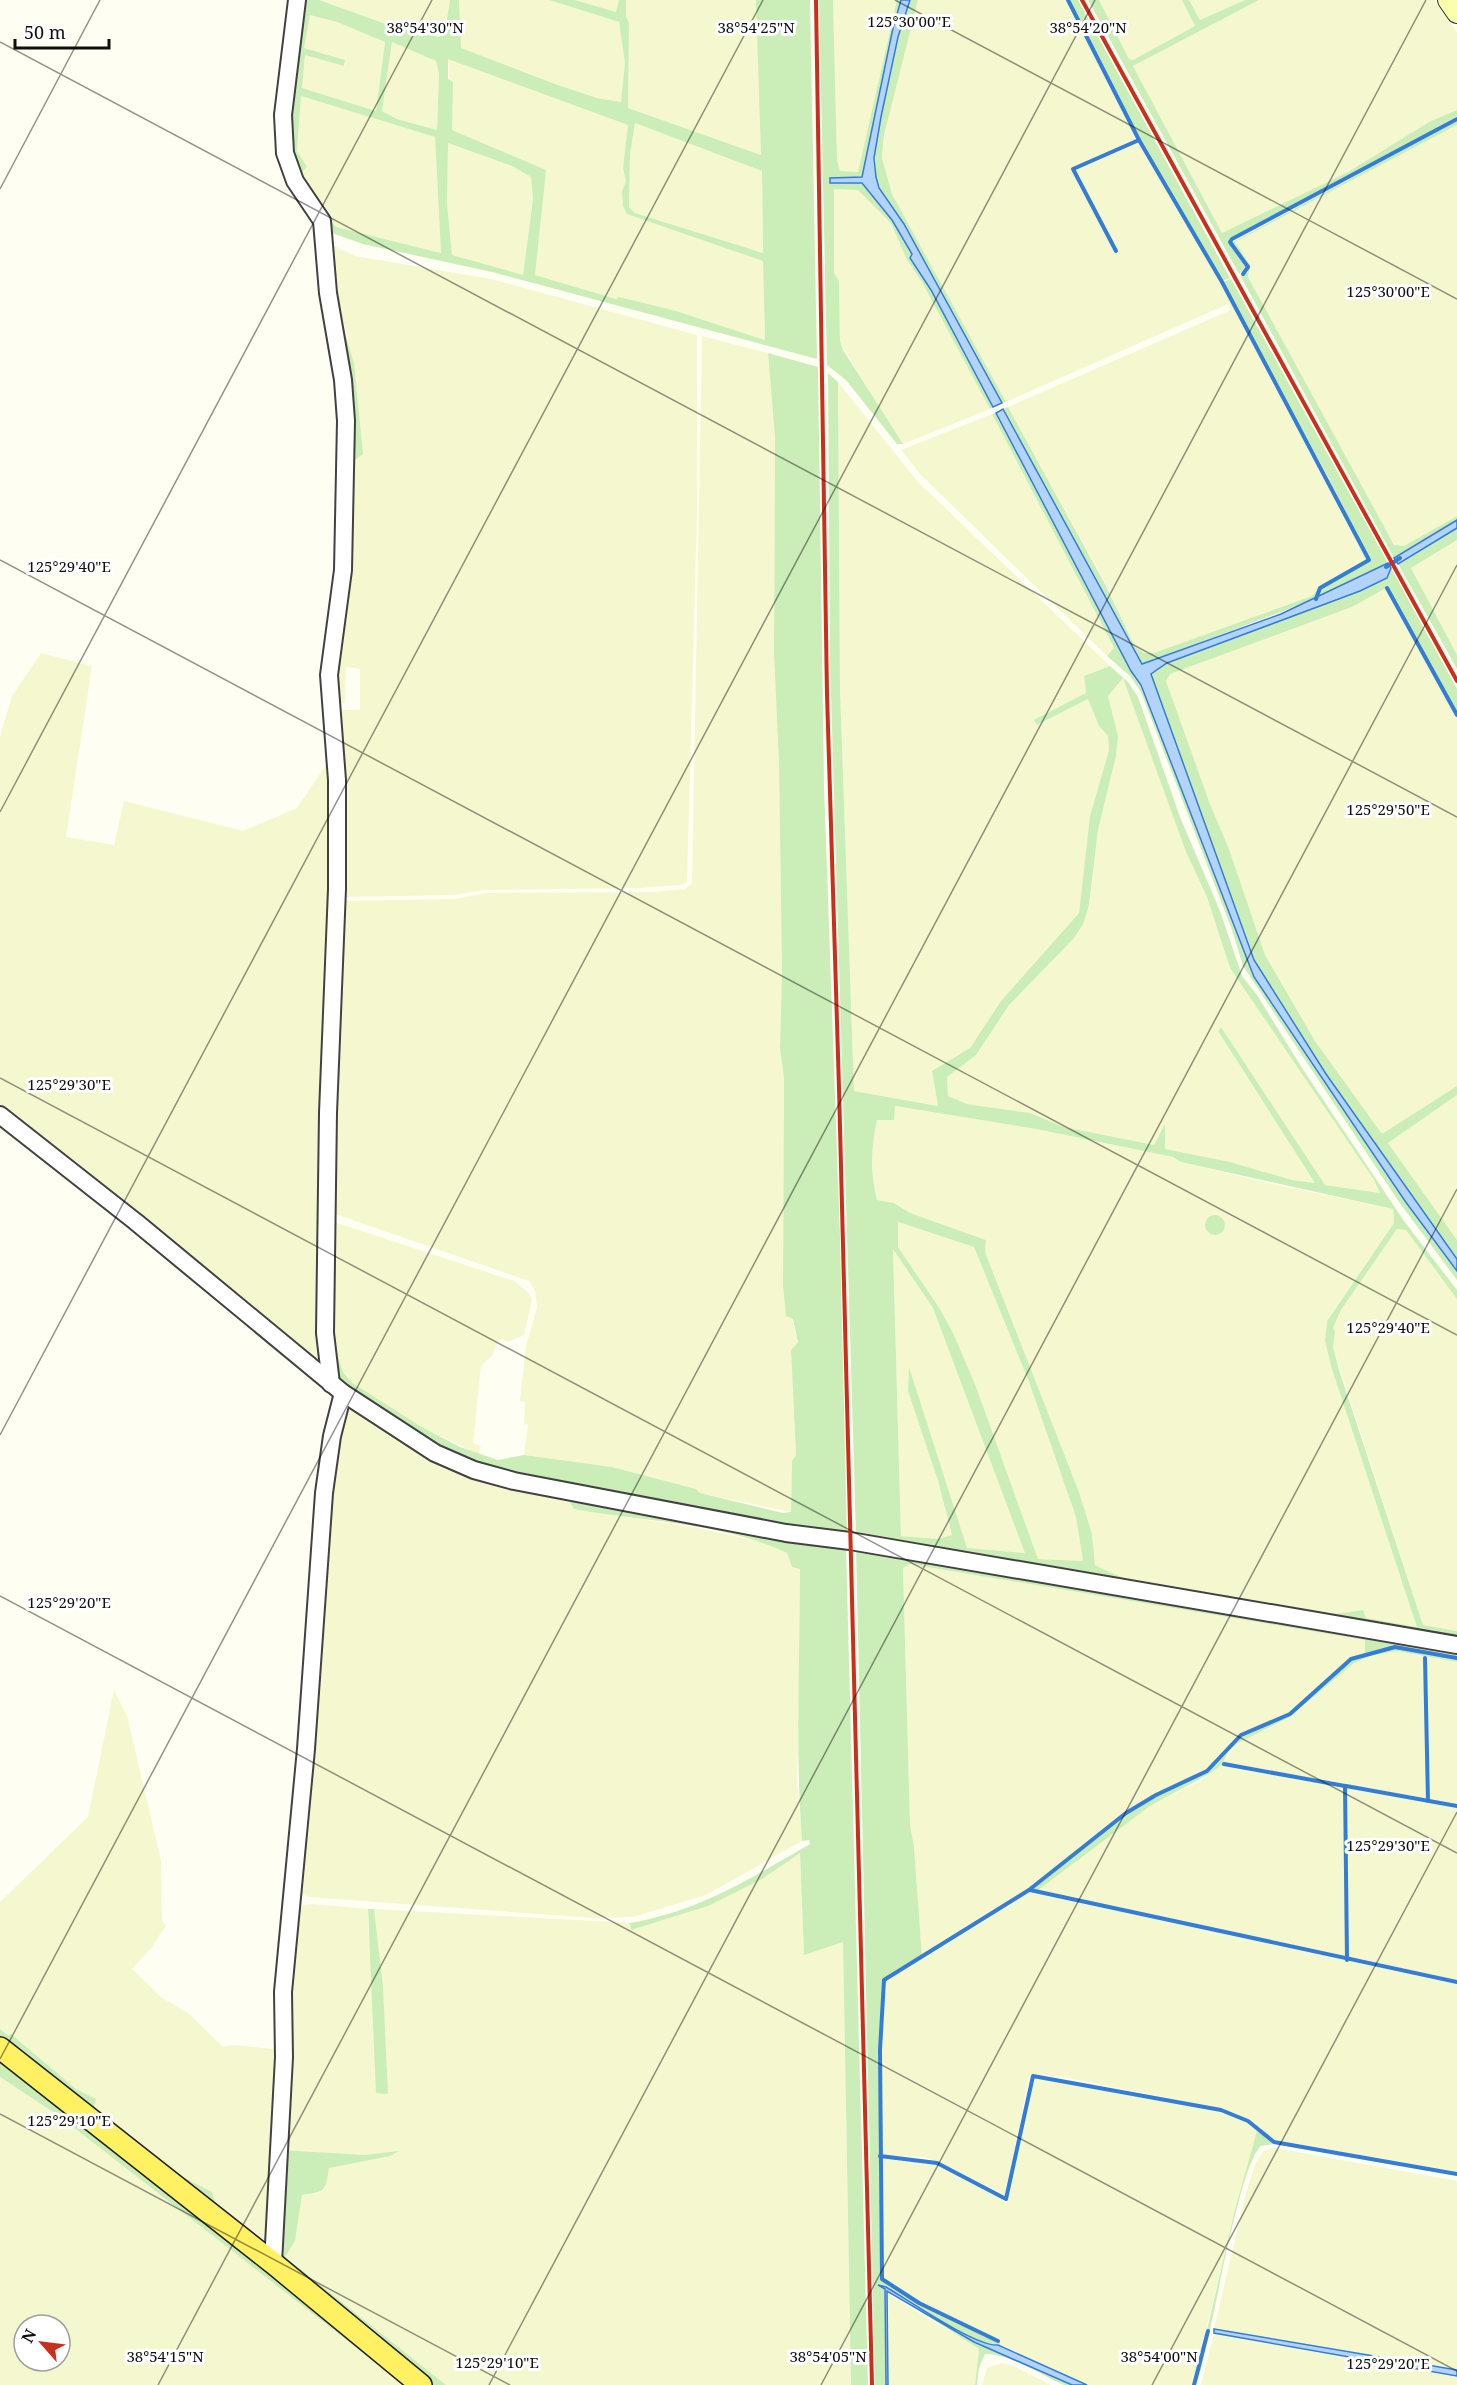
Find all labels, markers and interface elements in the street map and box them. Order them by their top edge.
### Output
text: 125°30'00"E [867,11,951,31]
scale bar [15,12,110,50]
text: 38°54'30"N [386,17,464,37]
text: 38°54'25"N [717,17,795,37]
text: 38°54'20"N [1049,17,1127,37]
text: 50 m [24,20,66,44]
text: 125°30'00"E [1346,281,1430,301]
text: 125°29'40"E [27,556,111,576]
text: 125°29'50"E [1346,799,1430,819]
text: 125°29'30"E [27,1074,111,1094]
text: 125°29'40"E [1346,1317,1430,1337]
text: 125°29'20"E [27,1592,111,1612]
text: 125°29'30"E [1346,1835,1430,1855]
text: 125°29'10"E [27,2110,111,2130]
north arrow [12,2313,72,2373]
text: N [16,2325,42,2347]
text: 38°54'15"N [126,2346,204,2366]
text: 38°54'05"N [789,2346,867,2366]
text: 38°54'00"N [1120,2346,1198,2366]
text: 125°29'10"E [455,2352,539,2372]
text: 125°29'20"E [1346,2353,1430,2373]

